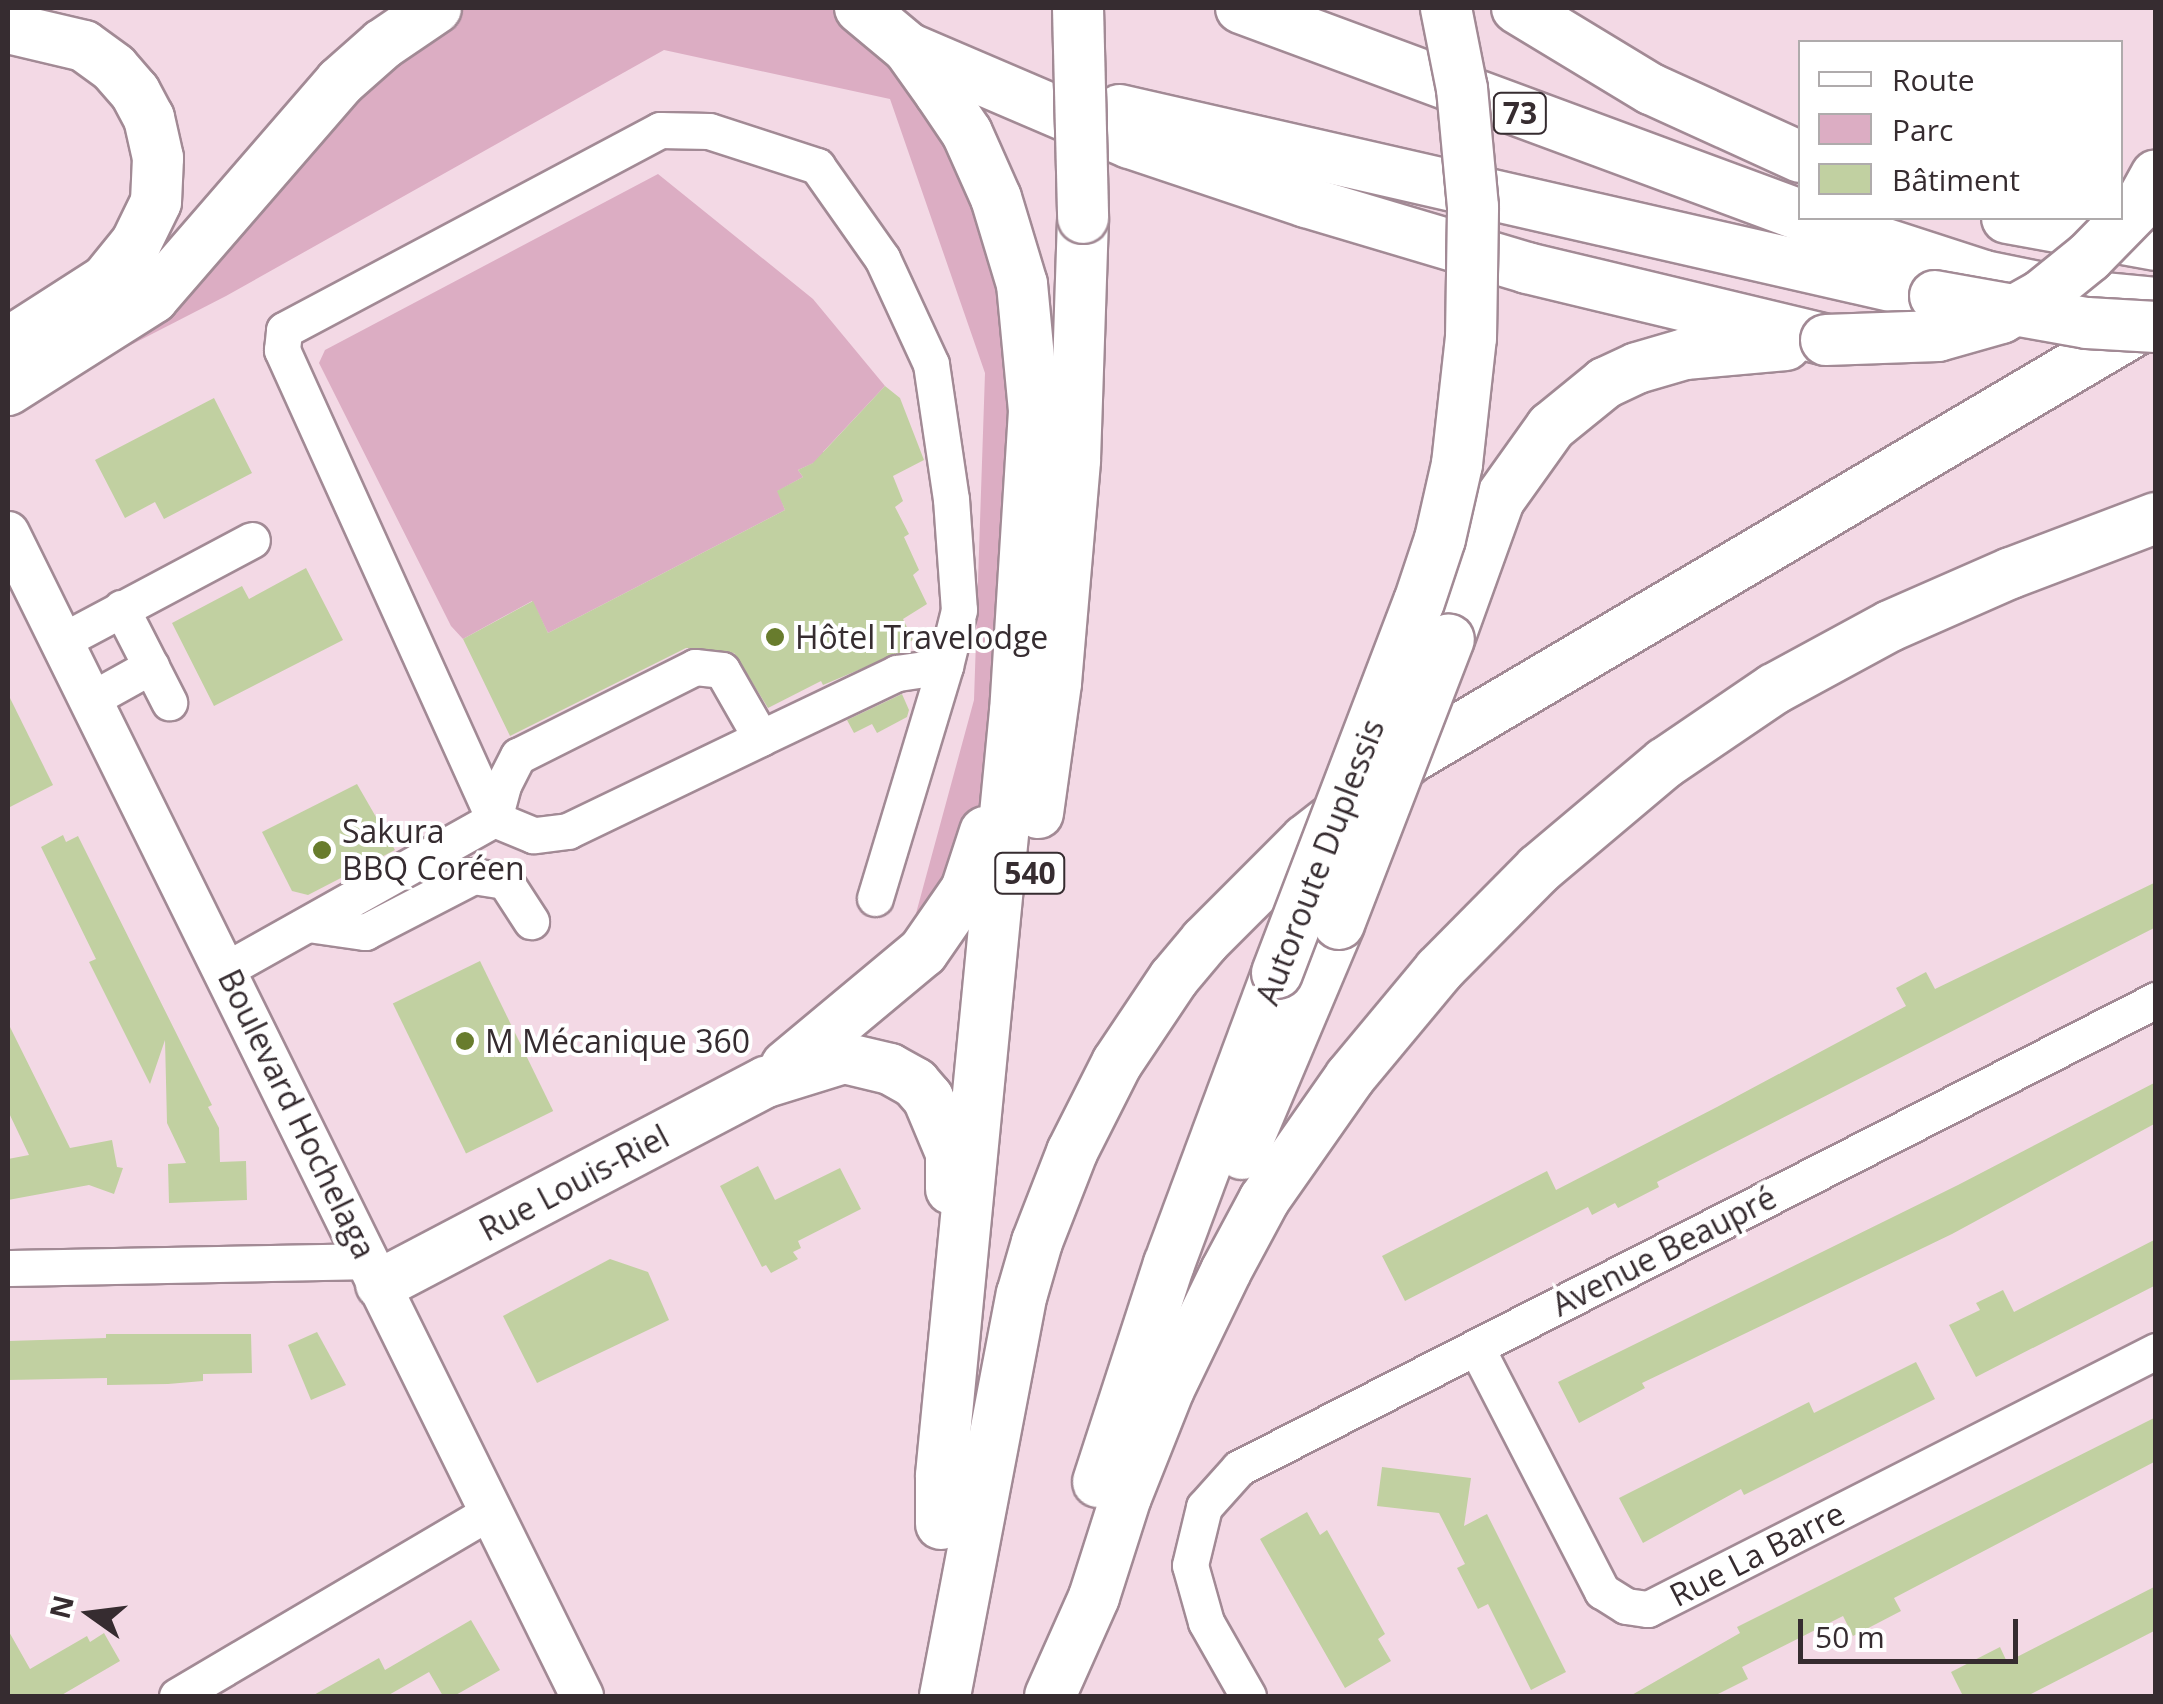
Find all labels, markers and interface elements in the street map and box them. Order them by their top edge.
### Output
legend [1798,40,2123,220]
text: Route [1892,59,1975,100]
road number: 73 [1492,88,1548,138]
text: Parc [1892,109,1953,150]
text: Bâtiment [1892,159,2020,200]
place label: Hôtel Travelodge [795,618,1048,656]
marker: Hôtel Travelodge [764,626,786,648]
street label: Autoroute Duplessis [1248,714,1392,1010]
place label: Sakura BBQ Coréen [342,813,525,888]
marker: Sakura BBQ Coréen [311,839,333,861]
road number: 540 [992,848,1068,898]
street label: Boulevard Hochelaga [210,963,384,1265]
place label: M Mécanique 360 [485,1022,750,1060]
marker: M Mécanique 360 [454,1030,476,1052]
street label: Rue Louis-Riel [473,1117,675,1249]
street label: Avenue Beaupré [1546,1178,1782,1324]
street label: Rue La Barre [1663,1494,1851,1614]
north arrow [40,1564,140,1664]
text: N [40,1591,82,1622]
scale bar [1803,1599,2023,1661]
text: 50 m [1815,1616,1885,1657]

